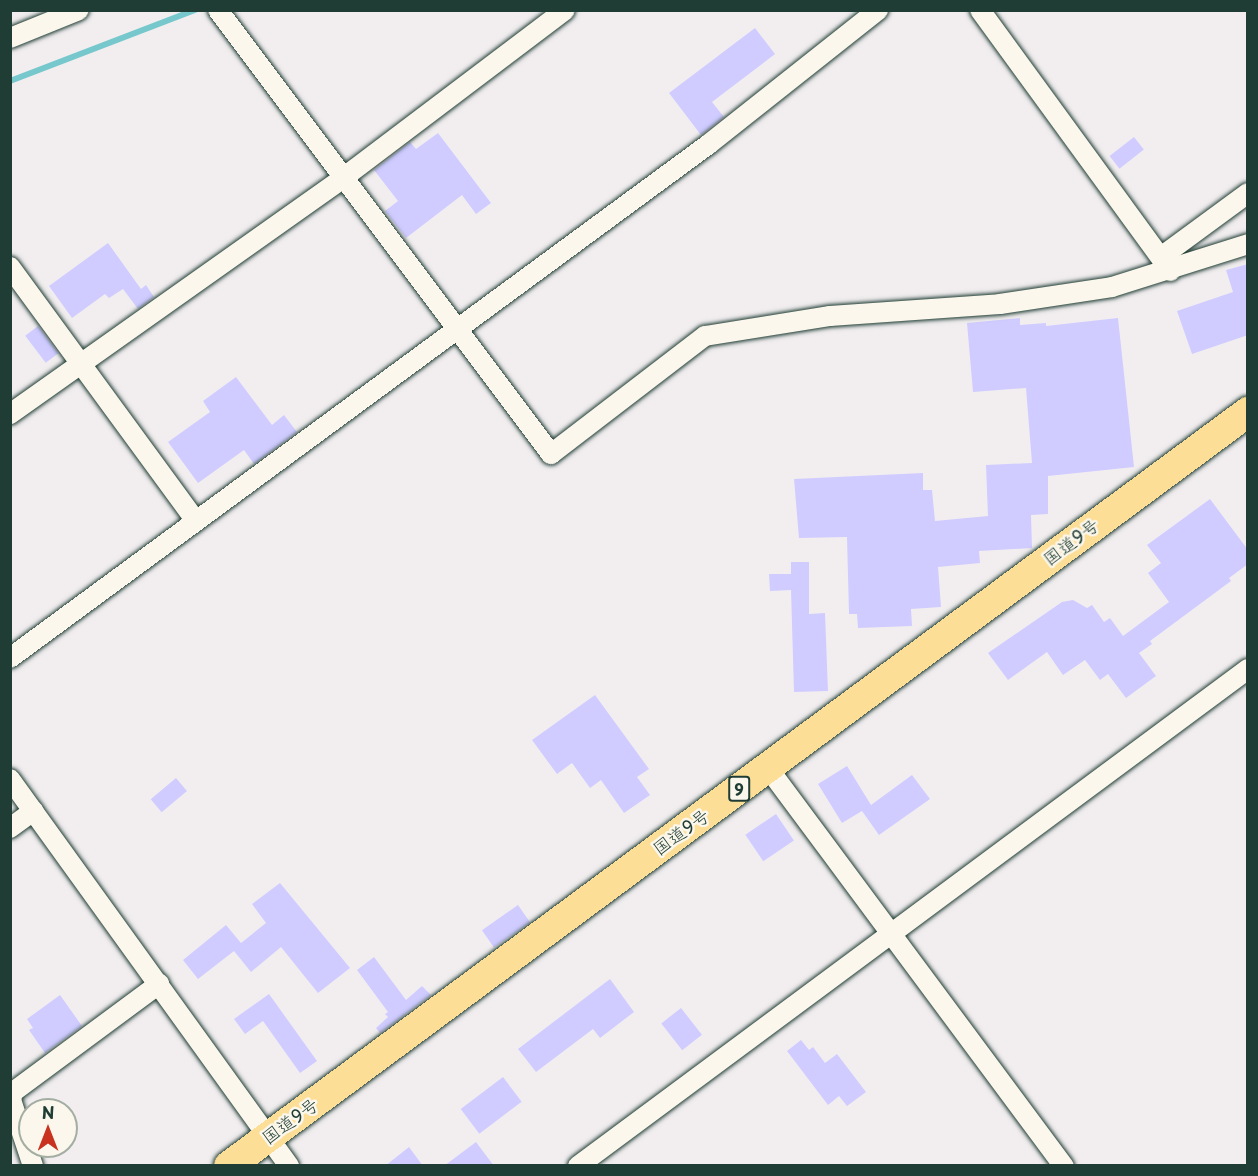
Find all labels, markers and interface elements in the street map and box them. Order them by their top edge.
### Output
street label: 国道9号 [1039,514,1103,570]
road number: 9 [727,776,751,802]
street label: 国道9号 [649,804,713,860]
street label: 国道9号 [258,1093,322,1149]
north arrow [18,1098,78,1158]
text: N [42,1100,54,1124]

